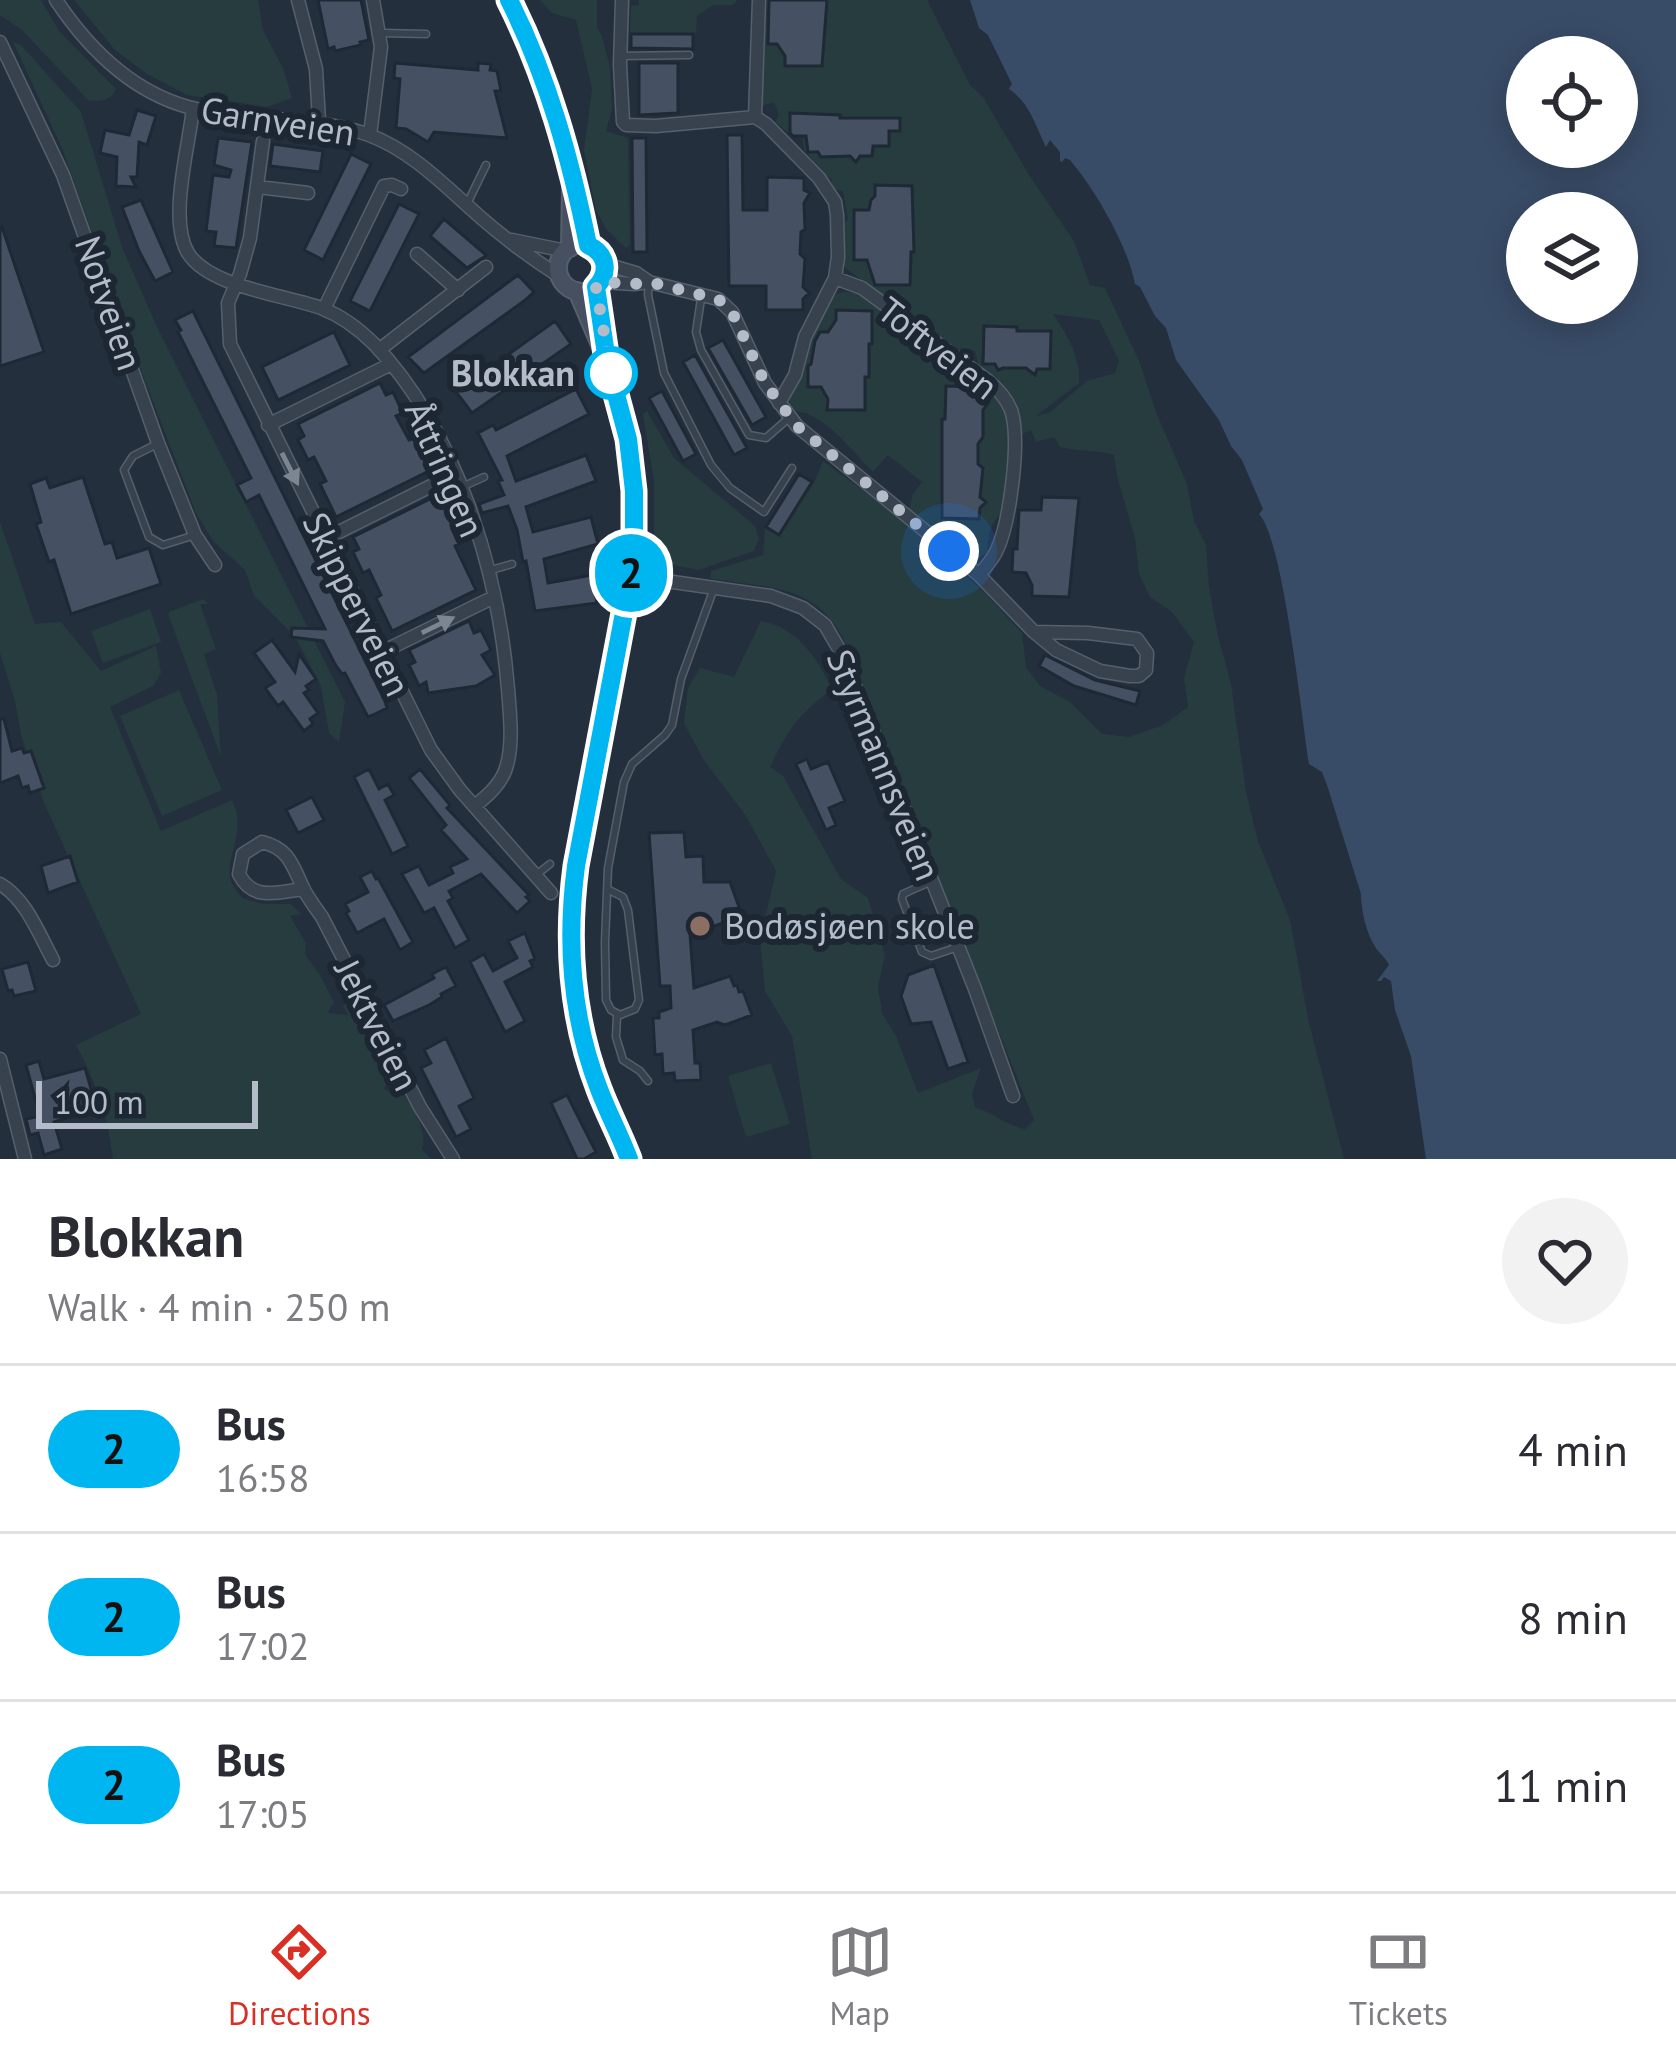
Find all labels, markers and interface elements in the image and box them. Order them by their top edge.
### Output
map controls [1506,36,1638,324]
button: locate [1506,36,1638,168]
street label: Garnveien [198,85,358,156]
button: layers [1506,192,1638,324]
street label: Notveien [65,230,154,376]
street label: Toftveien [869,286,1008,409]
marker: Blokkan [586,348,636,398]
place label: Blokkan [451,349,575,396]
street label: Åttringen [395,394,496,544]
one-way arrow [280,452,300,487]
street label: Skipperveien [293,504,422,703]
your location [919,521,979,581]
line badge: 2 [592,534,670,612]
text: 2 [619,545,643,600]
one-way arrow [421,615,455,635]
street label: Styrmannsveien [817,643,952,887]
place label: Bodøsjøen skole [724,902,975,949]
marker: Bodøsjøen skole [687,913,713,939]
street label: Jektveien [324,949,430,1098]
scale bar [36,1075,258,1128]
text: 100 m [54,1080,144,1123]
button: heart [1502,1198,1628,1324]
text: Blokkan [48,1199,244,1273]
text: Walk · 4 min · 250 m [48,1281,390,1332]
text: Bus [216,1394,286,1452]
text: 4 min [1518,1420,1628,1478]
text: 2 [102,1421,126,1476]
text: 16:58 [216,1452,310,1503]
text: Bus [216,1562,286,1620]
text: 8 min [1518,1588,1628,1646]
text: 2 [102,1589,126,1644]
text: 17:02 [216,1620,310,1671]
text: Bus [216,1730,286,1788]
text: 11 min [1494,1756,1628,1814]
text: 2 [102,1757,126,1812]
text: 17:05 [216,1788,310,1839]
tab: Directions [228,1919,371,2034]
tab: Map [827,1919,893,2034]
tab: Tickets [1349,1919,1448,2034]

